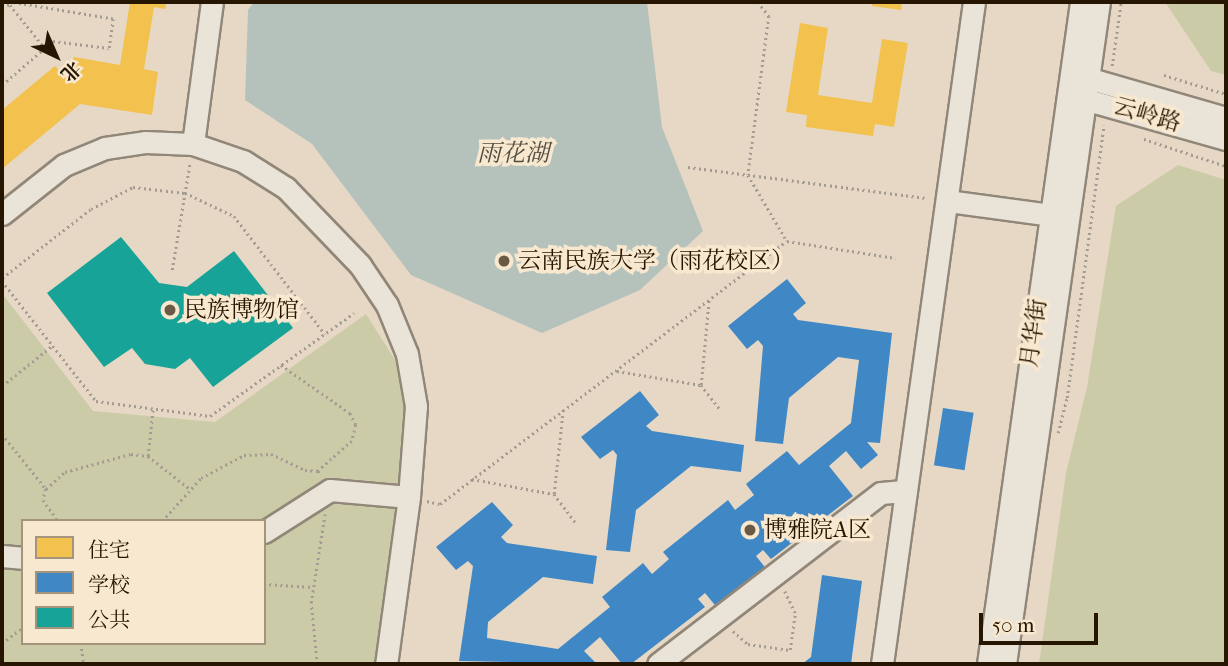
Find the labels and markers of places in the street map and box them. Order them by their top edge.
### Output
place label: 云南民族大学（雨花校区） [518,247,794,275]
marker: 云南民族大学（雨花校区） [496,253,512,269]
place label: 民族博物馆 [184,296,299,324]
marker: 民族博物馆 [162,302,178,318]
place label: 博雅院A区 [764,516,871,544]
marker: 博雅院A区 [742,522,758,538]

